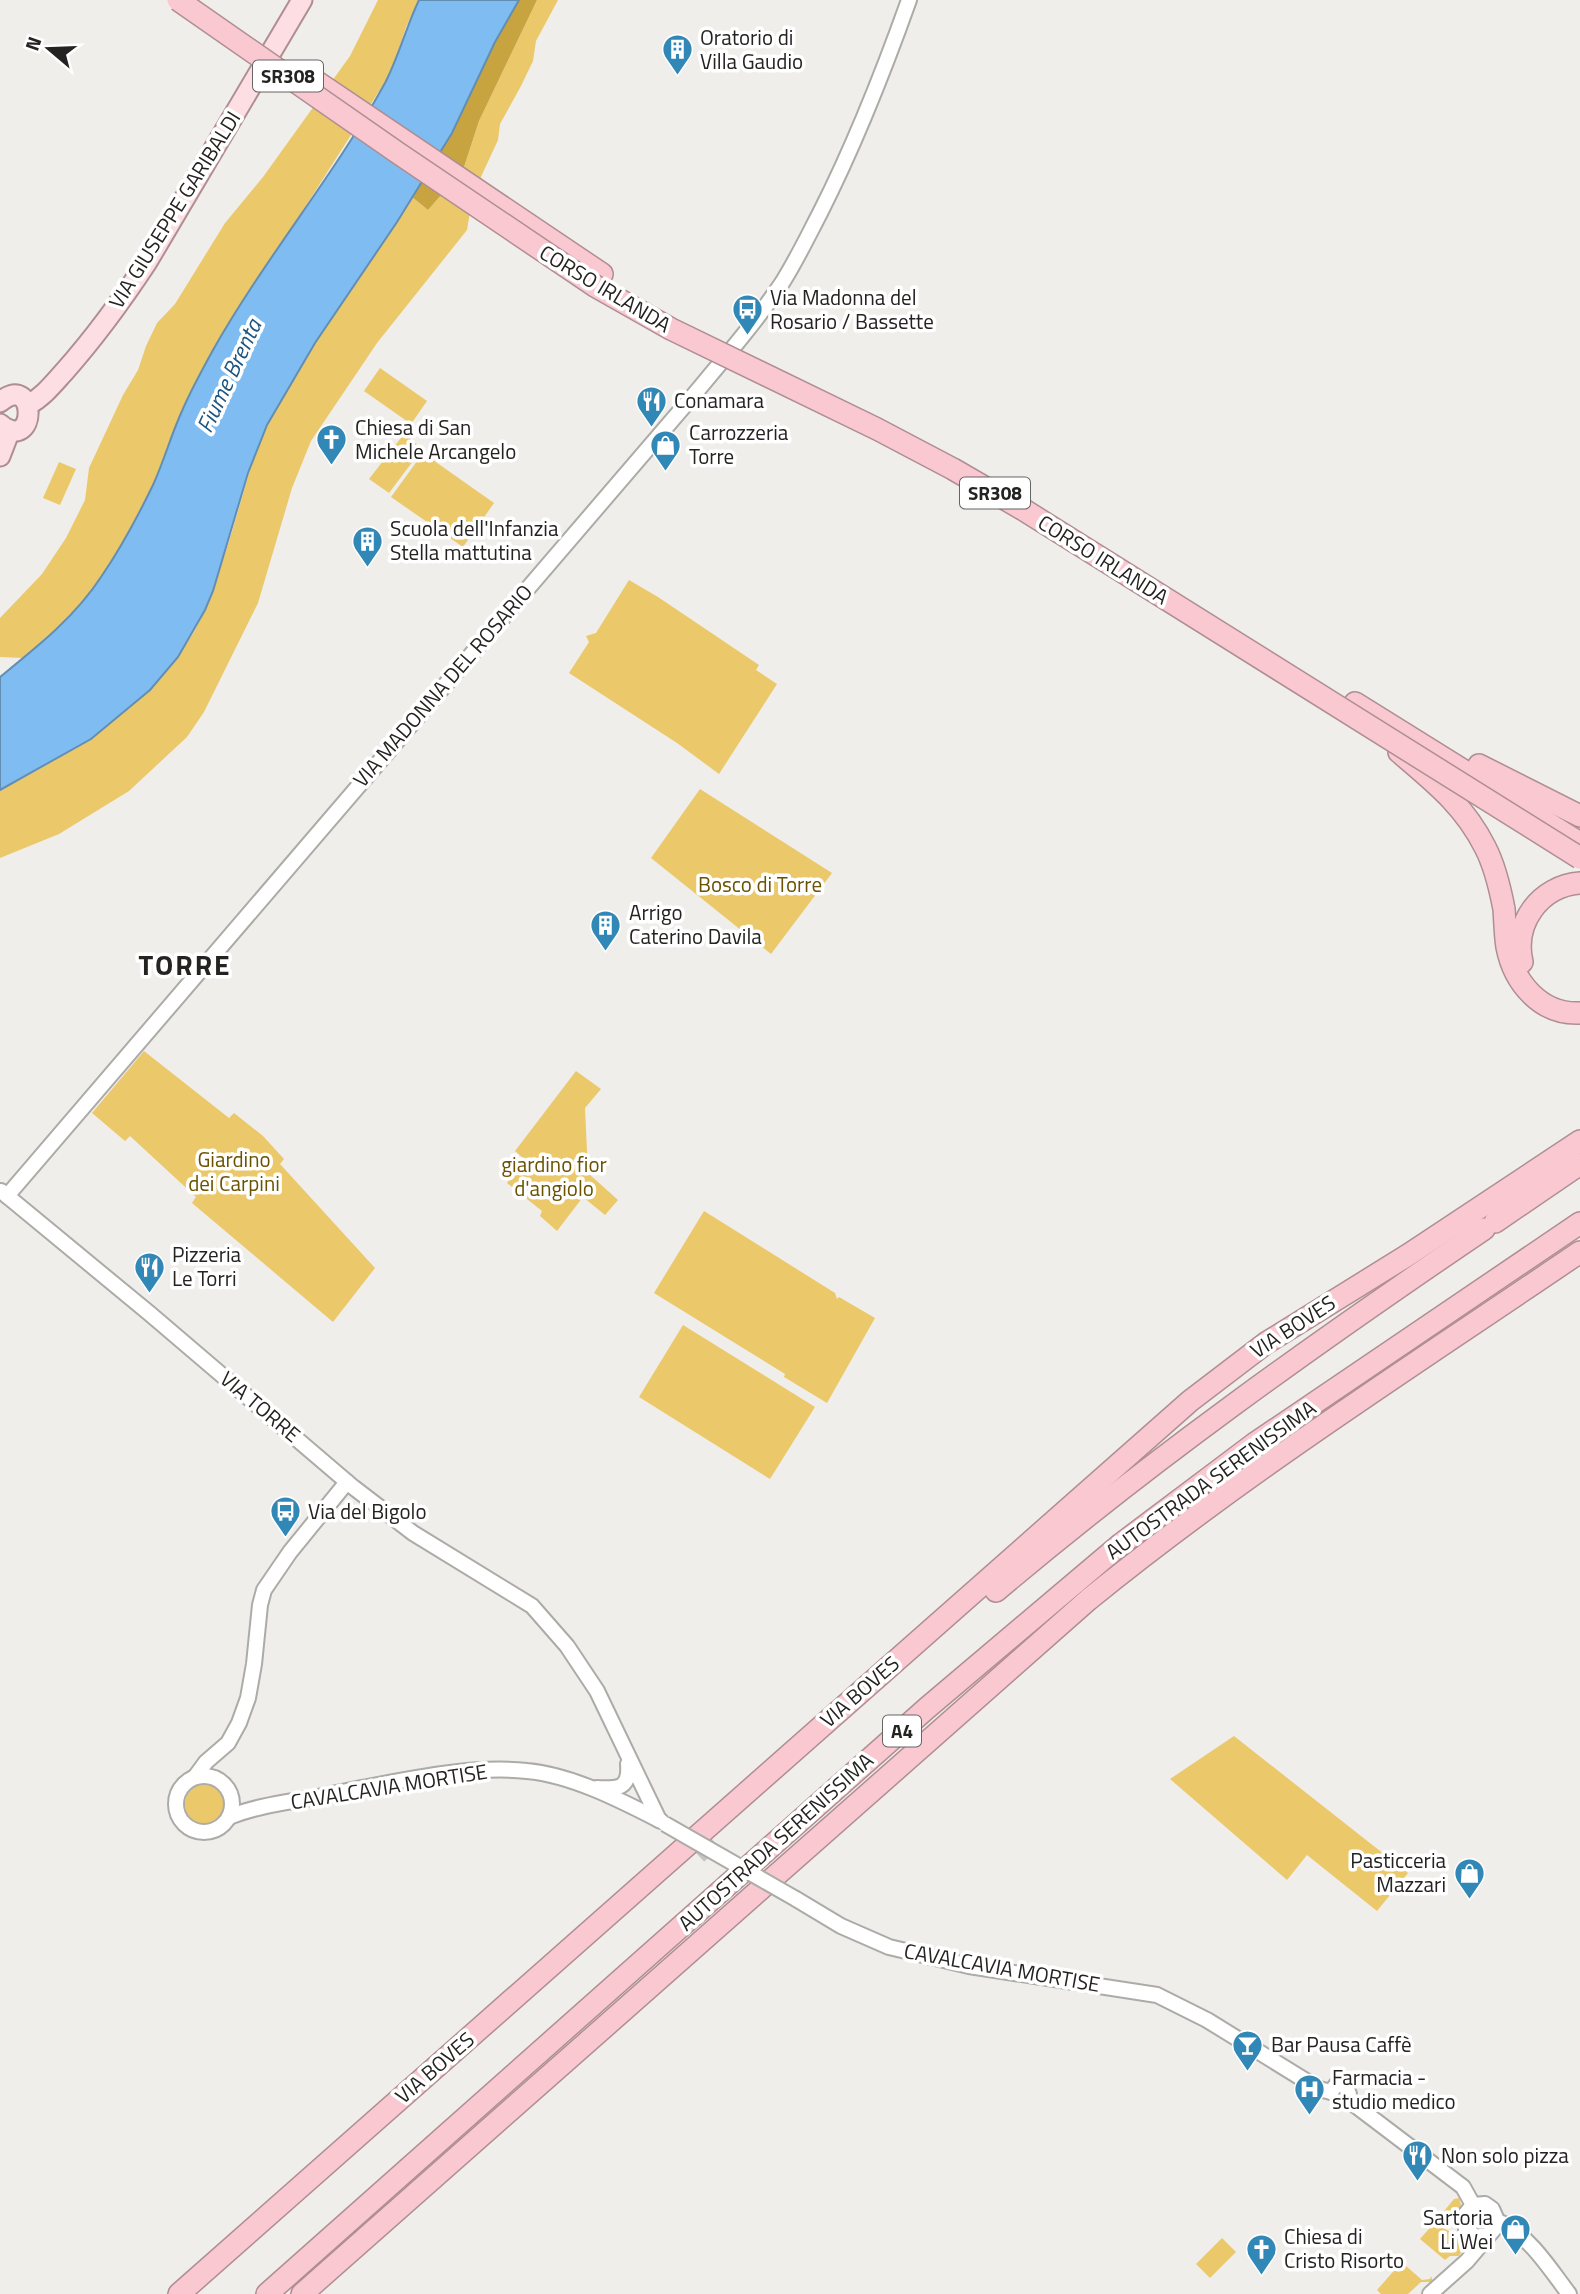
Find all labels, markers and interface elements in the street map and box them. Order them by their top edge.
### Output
north arrow [14,14,84,84]
place label: Oratorio di Villa Gaudio [700,21,803,77]
text: N [17,32,48,54]
building icon: Oratorio di Villa Gaudio [660,33,694,77]
road number: SR308 [253,60,323,92]
street label: VIA GIUSEPPE GARIBALDI [100,104,248,315]
street label: CORSO IRLANDA [534,236,678,340]
place label: Via Madonna del Rosario / Bassette [770,281,934,337]
bus stop icon: Via Madonna del Rosario / Bassette [730,293,764,337]
water label: Fiume Brenta [187,312,271,438]
restaurant icon: Conamara [634,384,668,428]
place label: Conamara [674,384,764,416]
place label: Chiesa di San Michele Arcangelo [355,411,516,467]
place label: Carrozzeria Torre [689,416,789,472]
church icon: Chiesa di San Michele Arcangelo [315,423,349,467]
shop icon: Carrozzeria Torre [649,428,683,472]
road number: SR308 [960,478,1030,508]
street label: CORSO IRLANDA [1032,506,1175,612]
place label: Scuola dell'Infanzia Stella mattutina [390,512,559,568]
building icon: Scuola dell'Infanzia Stella mattutina [350,524,384,568]
street label: VIA MADONNA DEL ROSARIO [345,577,540,794]
park label: Bosco di Torre [698,868,822,900]
place label: Arrigo Caterino Davila [629,896,762,952]
building icon: Arrigo Caterino Davila [589,908,623,952]
district label: TORRE [138,943,232,986]
park label: Giardino dei Carpini [188,1143,280,1199]
park label: giardino fior d'angiolo [501,1148,607,1204]
place label: Pizzeria Le Torri [172,1238,242,1294]
restaurant icon: Pizzeria Le Torri [132,1250,166,1294]
street label: VIA BOVES [1243,1287,1342,1366]
street label: VIA TORRE [213,1363,308,1450]
street label: AUTOSTRADA SERENISSIMA [1098,1391,1323,1567]
bus stop icon: Via del Bigolo [268,1495,302,1539]
place label: Via del Bigolo [308,1495,427,1527]
street label: VIA BOVES [813,1648,906,1735]
road number: A4 [883,1716,921,1746]
street label: AUTOSTRADA SERENISSIMA [670,1744,881,1938]
street label: CAVALCAVIA MORTISE [288,1755,489,1817]
place label: Pasticceria Mazzari [1350,1844,1446,1900]
shop icon: Pasticceria Mazzari [1452,1856,1486,1900]
street label: CAVALCAVIA MORTISE [902,1934,1103,2000]
street label: VIA BOVES [388,2024,481,2111]
bar icon: Bar Pausa Caffè [1231,2028,1265,2072]
place label: Bar Pausa Caffè [1271,2028,1412,2060]
place label: Farmacia - studio medico [1332,2061,1456,2117]
hospital icon: Farmacia - studio medico [1292,2073,1326,2117]
restaurant icon: Non solo pizza [1401,2139,1435,2183]
place label: Non solo pizza [1441,2139,1569,2171]
place label: Sartoria Li Wei [1423,2201,1493,2257]
shop icon: Sartoria Li Wei [1499,2213,1533,2257]
place label: Chiesa di Cristo Risorto [1284,2220,1404,2276]
church icon: Chiesa di Cristo Risorto [1244,2232,1278,2276]

